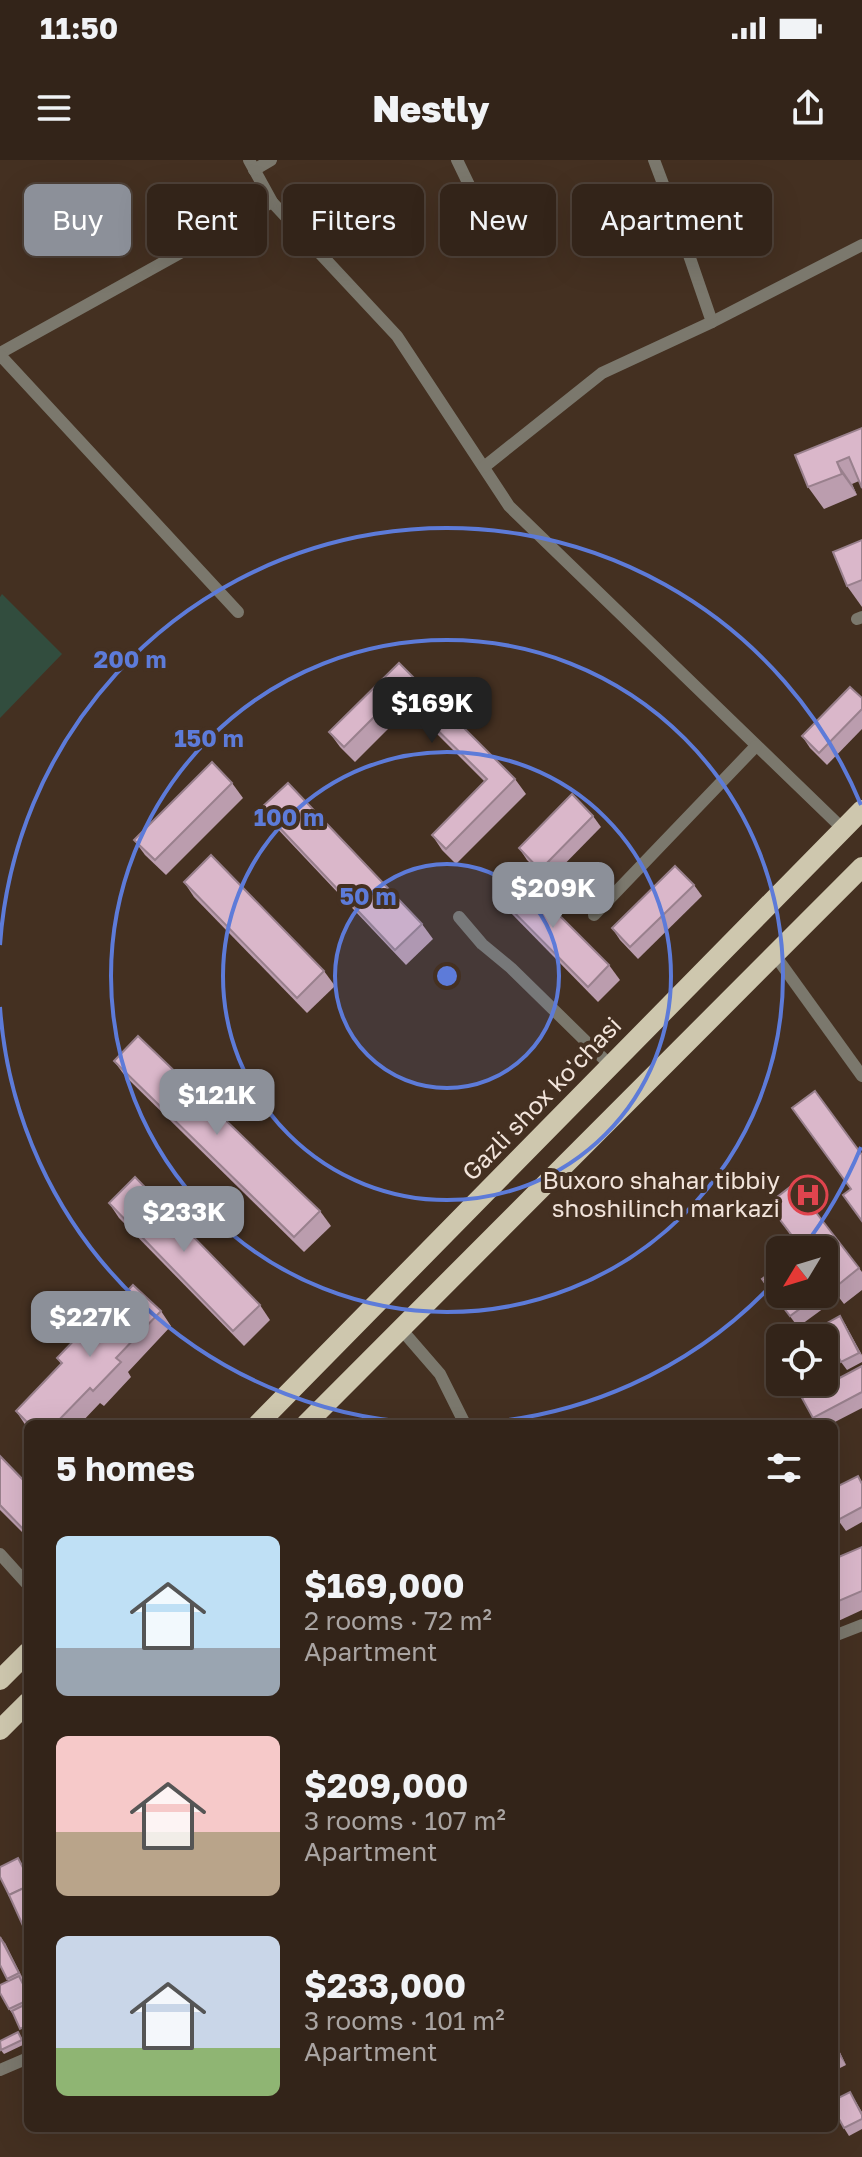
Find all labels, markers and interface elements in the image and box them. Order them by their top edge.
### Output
text: 11:50 [40,10,118,46]
icon: menu [32,86,76,130]
icon: share [786,86,830,130]
text: Nestly [372,87,490,130]
chip: Buy [24,184,131,256]
chip: Rent [147,184,267,256]
chip: Filters [283,184,424,256]
chip: New [440,184,556,256]
chip: Apartment [572,184,772,256]
text: 200 m [94,644,166,673]
pin: $169K [376,677,488,745]
text: $169K [391,687,473,718]
text: 150 m [174,723,244,752]
text: 100 m [254,802,324,831]
pin: $209K [497,862,609,930]
text: $209K [510,872,596,903]
text: 50 m [339,881,397,910]
centre of rings [433,962,461,990]
street label: Gazli shox ko'chasi [455,1010,626,1186]
pin: $121K [161,1069,273,1137]
text: $121K [178,1079,256,1110]
place label: Buxoro shahar tibbiy shoshilinch markazi [543,1165,780,1222]
hospital icon: Buxoro shahar tibbiy shoshilinch markazi [787,1174,829,1216]
pin: $233K [128,1186,240,1254]
text: $233K [142,1196,226,1227]
north arrow [766,1236,838,1308]
map controls [766,1236,838,1396]
pin: $227K [34,1291,146,1359]
text: $227K [49,1301,131,1332]
button: locate [766,1324,838,1396]
icon: filters [762,1446,806,1490]
text: 5 homes [56,1448,195,1488]
text: $169,000 [304,1565,465,1605]
icon: home [120,1568,216,1664]
text: 2 rooms · 72 m² [304,1605,492,1636]
text: Apartment [304,1636,437,1667]
text: $209,000 [304,1765,468,1805]
icon: home [120,1768,216,1864]
text: 3 rooms · 107 m² [304,1805,506,1836]
text: Apartment [304,1836,437,1867]
text: $233,000 [304,1965,466,2005]
icon: home [120,1968,216,2064]
text: 3 rooms · 101 m² [304,2005,505,2036]
text: Apartment [304,2036,437,2067]

